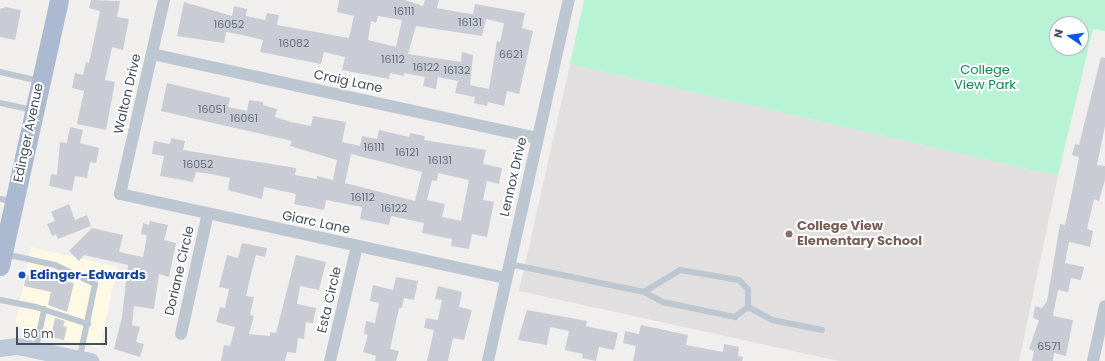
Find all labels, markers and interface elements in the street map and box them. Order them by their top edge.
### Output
house number: 16111 [393,4,415,18]
house number: 16131 [458,15,482,29]
north arrow [1049,16,1089,56]
house number: 16052 [214,17,244,31]
text: N [1050,28,1067,39]
house number: 16082 [279,36,309,50]
house number: 6621 [499,47,523,61]
street label: Walton Drive [111,52,145,136]
house number: 16112 [381,52,405,66]
house number: 16122 [413,60,439,74]
house number: 16132 [444,63,470,77]
park label: College View Park [954,63,1016,94]
street label: Craig Lane [312,67,384,97]
street label: Edinger Avenue [11,82,47,184]
house number: 16051 [198,102,226,116]
house number: 16061 [230,111,258,125]
street label: Lennox Drive [497,136,531,218]
house number: 16111 [363,140,385,154]
house number: 16121 [395,145,419,159]
house number: 16131 [428,153,452,167]
house number: 16052 [183,157,213,171]
house number: 16112 [351,190,375,204]
house number: 16122 [381,201,407,215]
street label: Giarc Lane [281,208,351,238]
place label: College View Elementary School [797,219,922,250]
street label: Doriane Circle [162,225,198,317]
marker: College View Elementary School [784,229,794,239]
street label: Esta Circle [315,265,345,335]
place label: Edinger-Edwards [30,267,146,283]
marker: Edinger-Edwards [17,270,27,280]
scale bar [18,319,109,345]
text: 50 m [23,325,54,342]
house number: 6571 [1037,339,1061,353]

